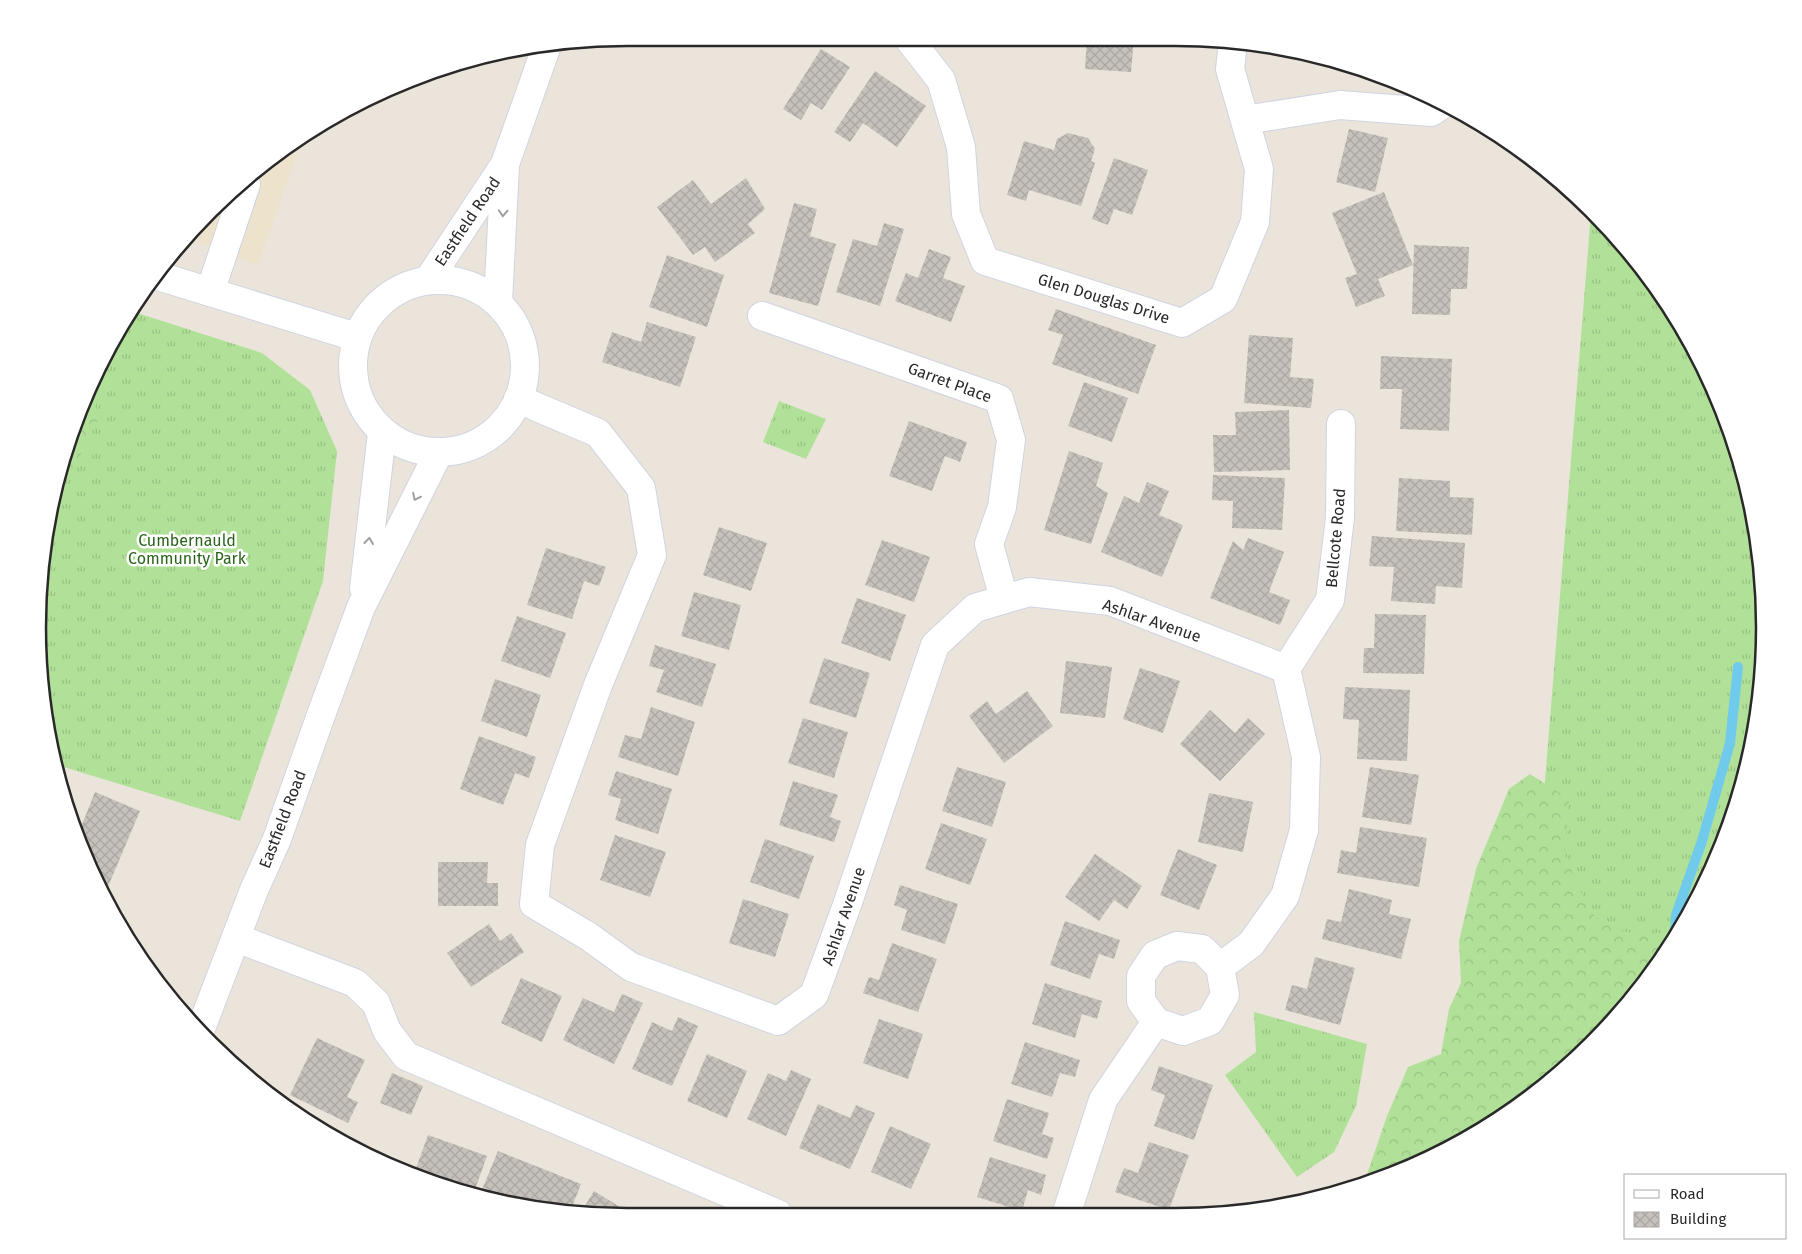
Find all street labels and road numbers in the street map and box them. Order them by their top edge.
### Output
street label: Eastfield Road [431,173,504,269]
street label: Glen Douglas Drive [1036,269,1172,328]
street label: Garret Place [905,359,994,406]
street label: Bellcote Road [1322,487,1349,589]
street label: Ashlar Avenue [1100,595,1204,646]
street label: Eastfield Road [255,768,310,871]
street label: Ashlar Avenue [818,864,869,968]

